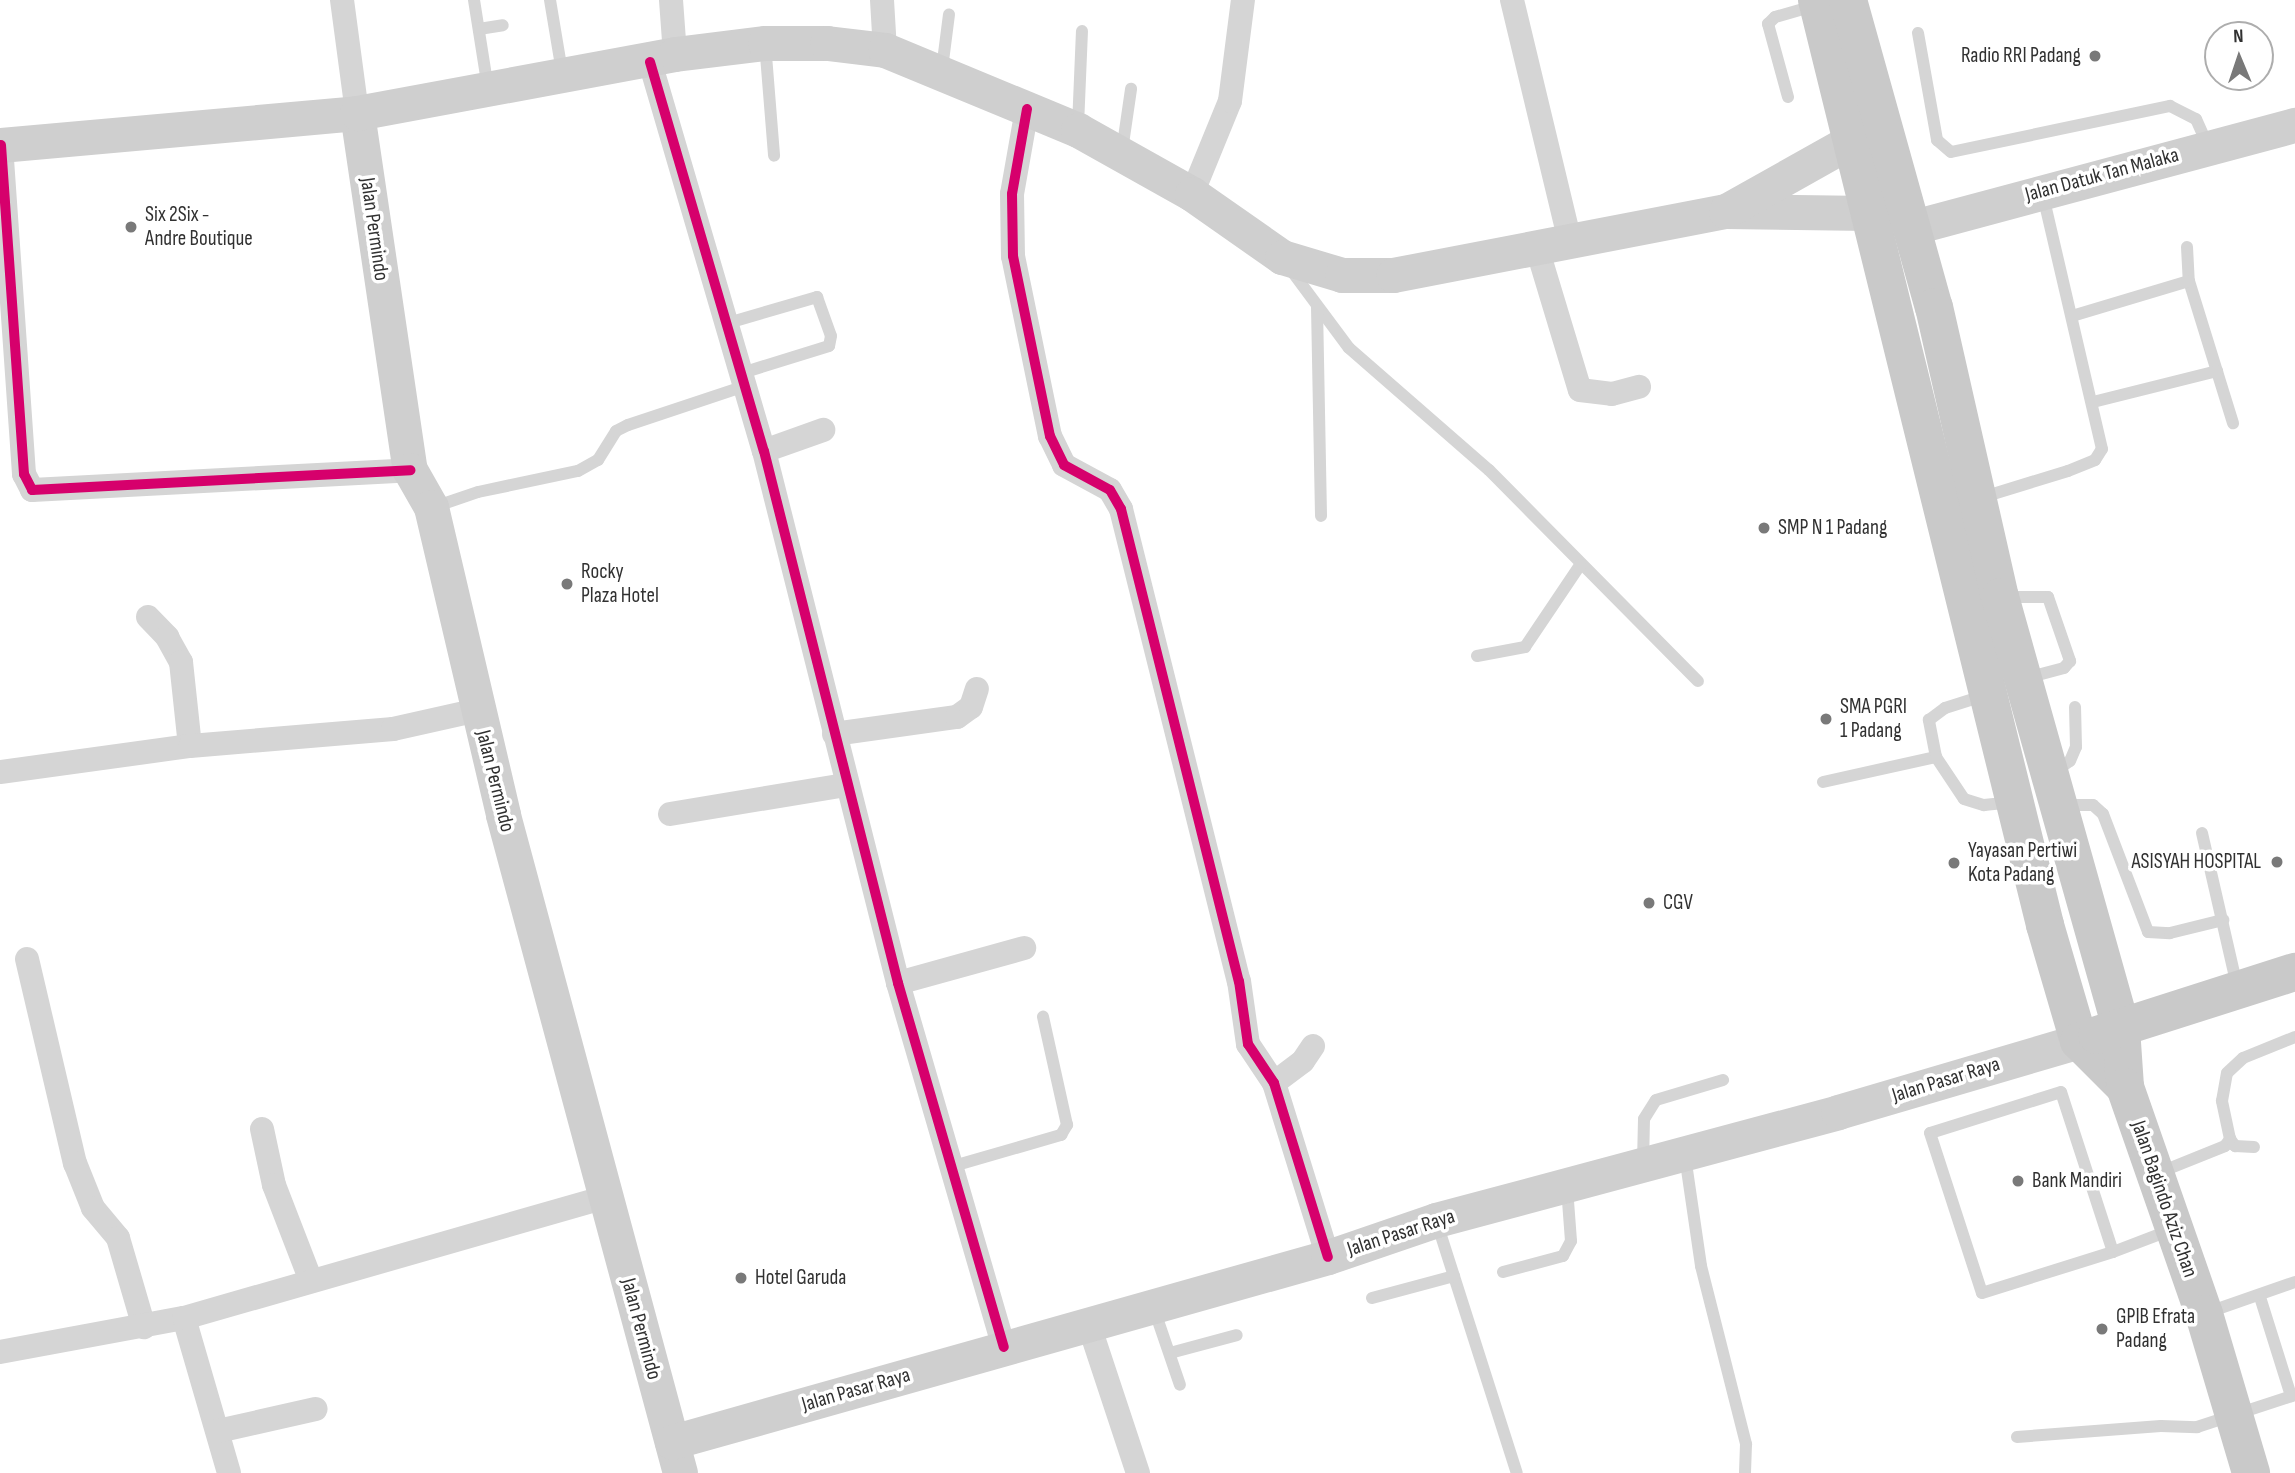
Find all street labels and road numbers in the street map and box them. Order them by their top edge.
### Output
street label: Jalan Datuk Tan Malaka [2023,142,2181,208]
street label: Jalan Permindo [354,176,394,282]
street label: Jalan Permindo [470,728,520,834]
street label: Jalan Pasar Raya [1889,1052,2003,1108]
street label: Jalan Bagindo Aziz Chan [2125,1117,2203,1281]
street label: Jalan Pasar Raya [1344,1204,1458,1262]
street label: Jalan Permindo [615,1276,667,1382]
street label: Jalan Pasar Raya [799,1363,913,1417]

